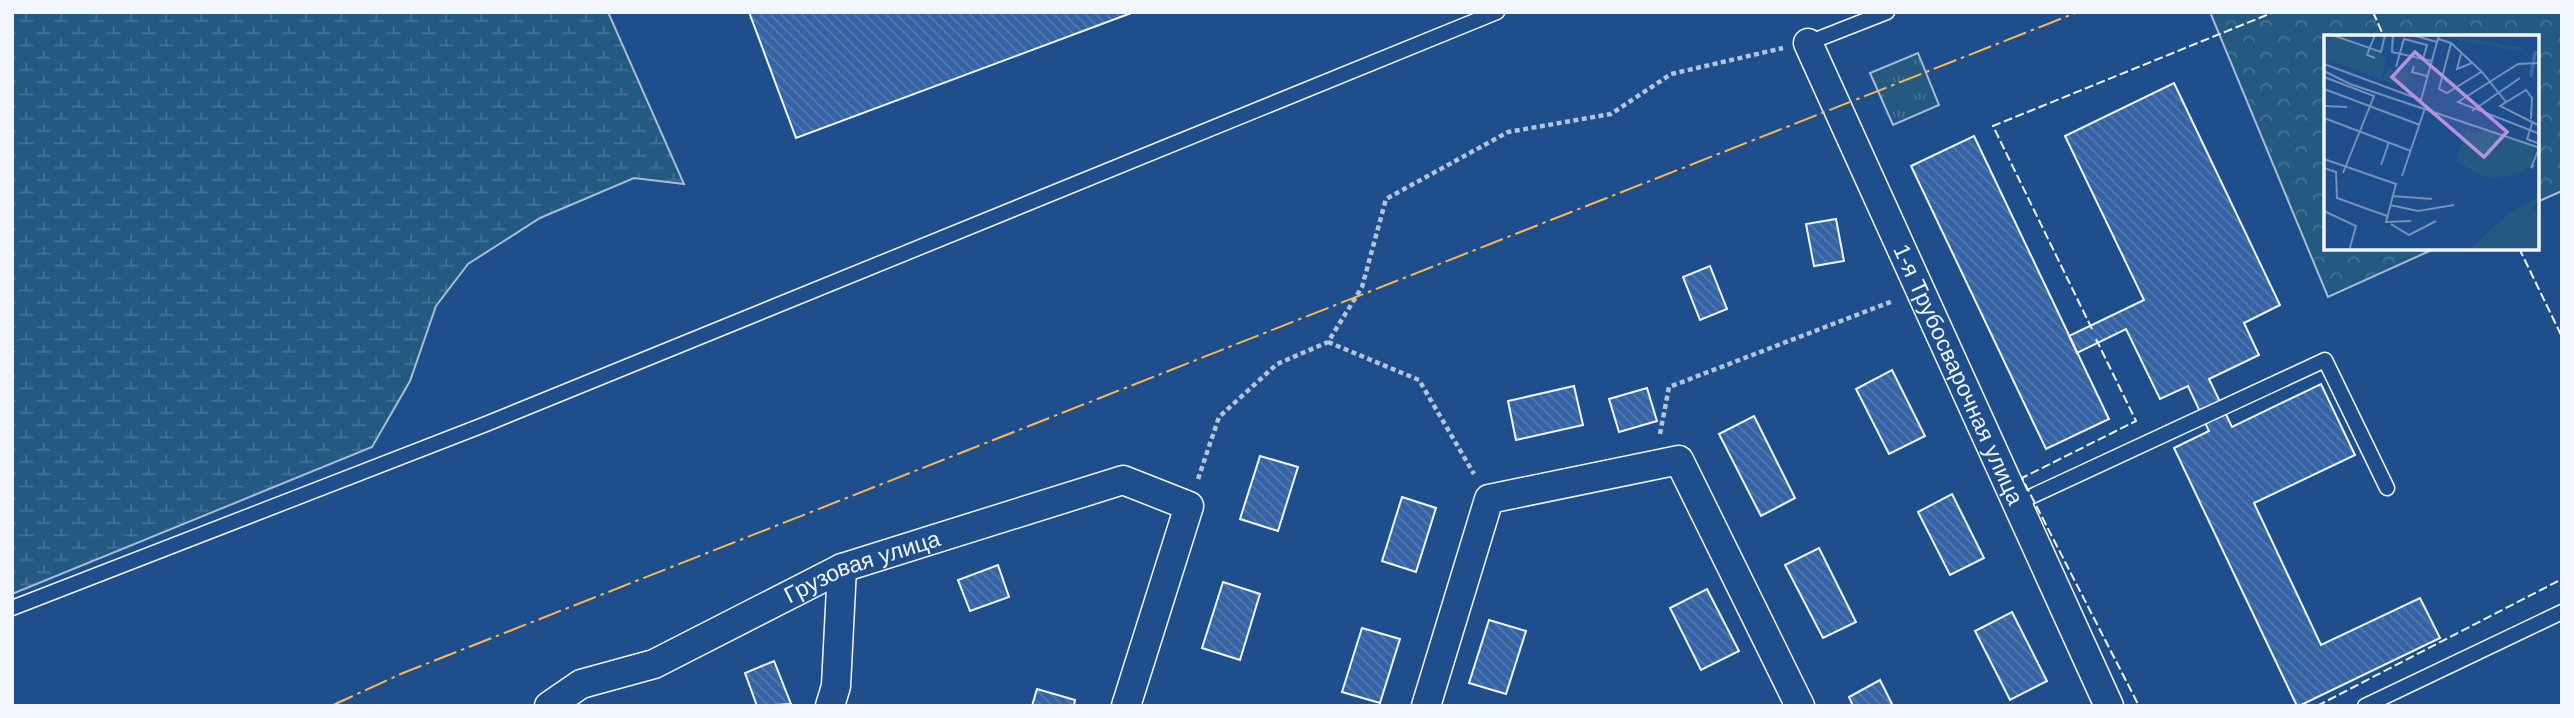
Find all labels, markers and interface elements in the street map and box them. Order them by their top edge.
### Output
inset map [2324,35,2539,250]
street label: 1-я Трубосварочная улица [1888,240,2029,509]
street label: Грузовая улица [780,525,943,608]

